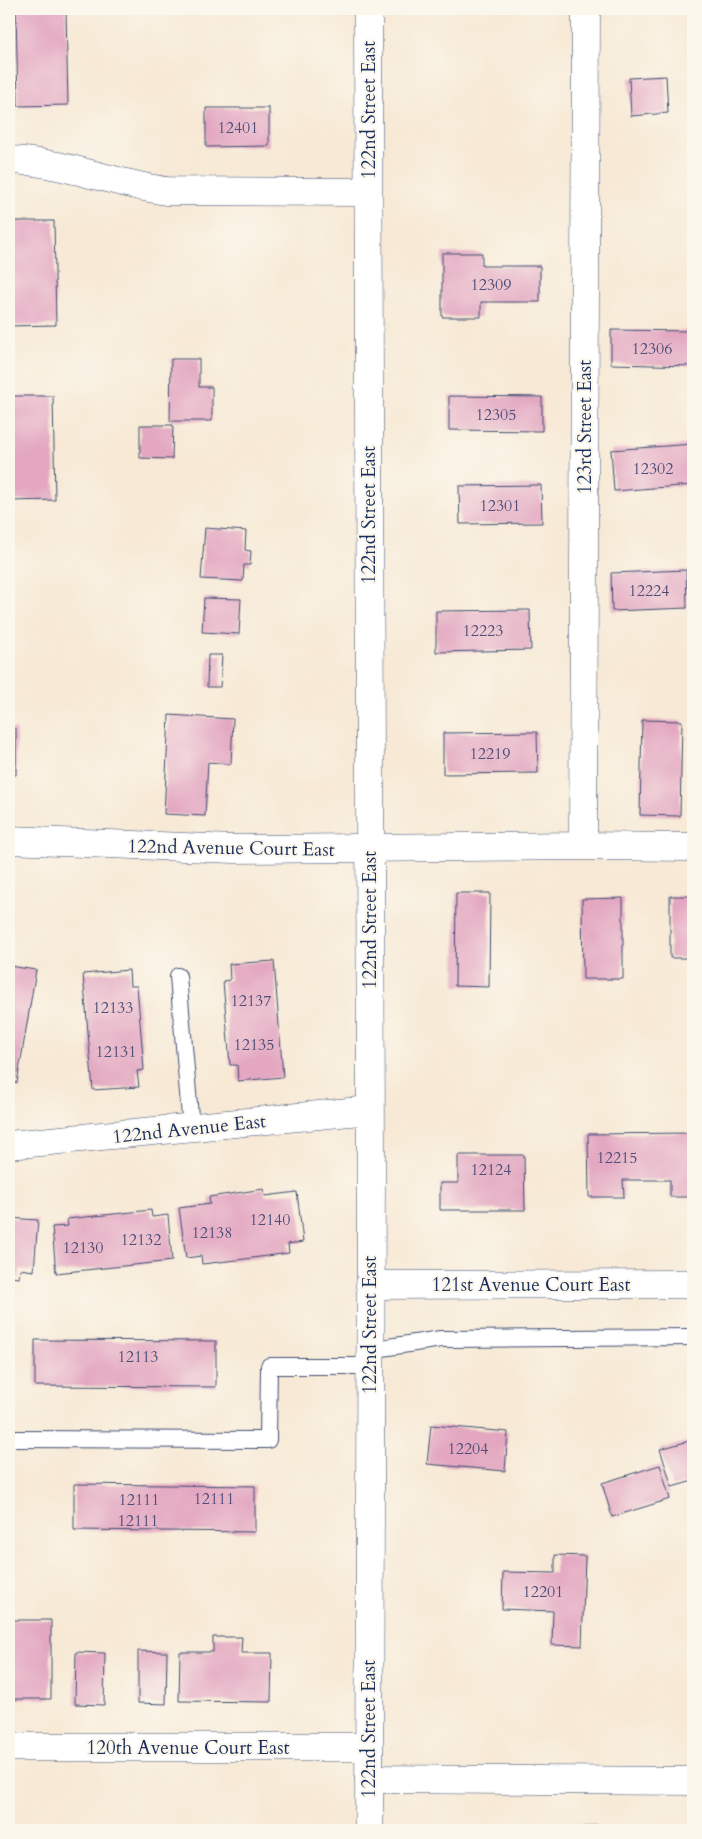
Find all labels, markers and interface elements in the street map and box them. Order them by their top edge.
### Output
street label: 122nd Street East [356,41,382,179]
house number: 12401 [218,117,258,139]
house number: 12309 [471,274,511,296]
house number: 12306 [632,338,672,360]
street label: 123rd Street East [572,360,598,494]
house number: 12305 [476,404,516,426]
street label: 122nd Street East [356,446,382,584]
house number: 12302 [633,458,673,480]
house number: 12301 [480,495,520,517]
house number: 12224 [629,580,669,602]
house number: 12223 [463,620,503,642]
house number: 12219 [470,743,510,765]
street label: 122nd Avenue Court East [127,833,335,863]
street label: 122nd Street East [357,851,383,989]
house number: 12137 [231,990,271,1012]
house number: 12133 [93,997,133,1019]
house number: 12135 [234,1034,274,1056]
house number: 12131 [96,1041,136,1063]
street label: 122nd Avenue East [111,1108,267,1150]
house number: 12215 [597,1147,637,1169]
house number: 12124 [471,1159,511,1181]
house number: 12140 [250,1209,290,1231]
house number: 12138 [192,1222,232,1244]
house number: 12132 [121,1229,161,1251]
house number: 12130 [63,1237,103,1259]
street label: 122nd Street East [357,1256,383,1394]
street label: 121st Avenue Court East [432,1272,630,1298]
house number: 12113 [118,1346,158,1368]
house number: 12204 [448,1438,488,1460]
house number: 12111 [194,1488,234,1510]
house number: 12111 [119,1489,159,1511]
house number: 12111 [118,1510,158,1532]
house number: 12201 [523,1581,563,1603]
street label: 122nd Street East [356,1660,382,1798]
street label: 120th Avenue Court East [87,1735,290,1761]

